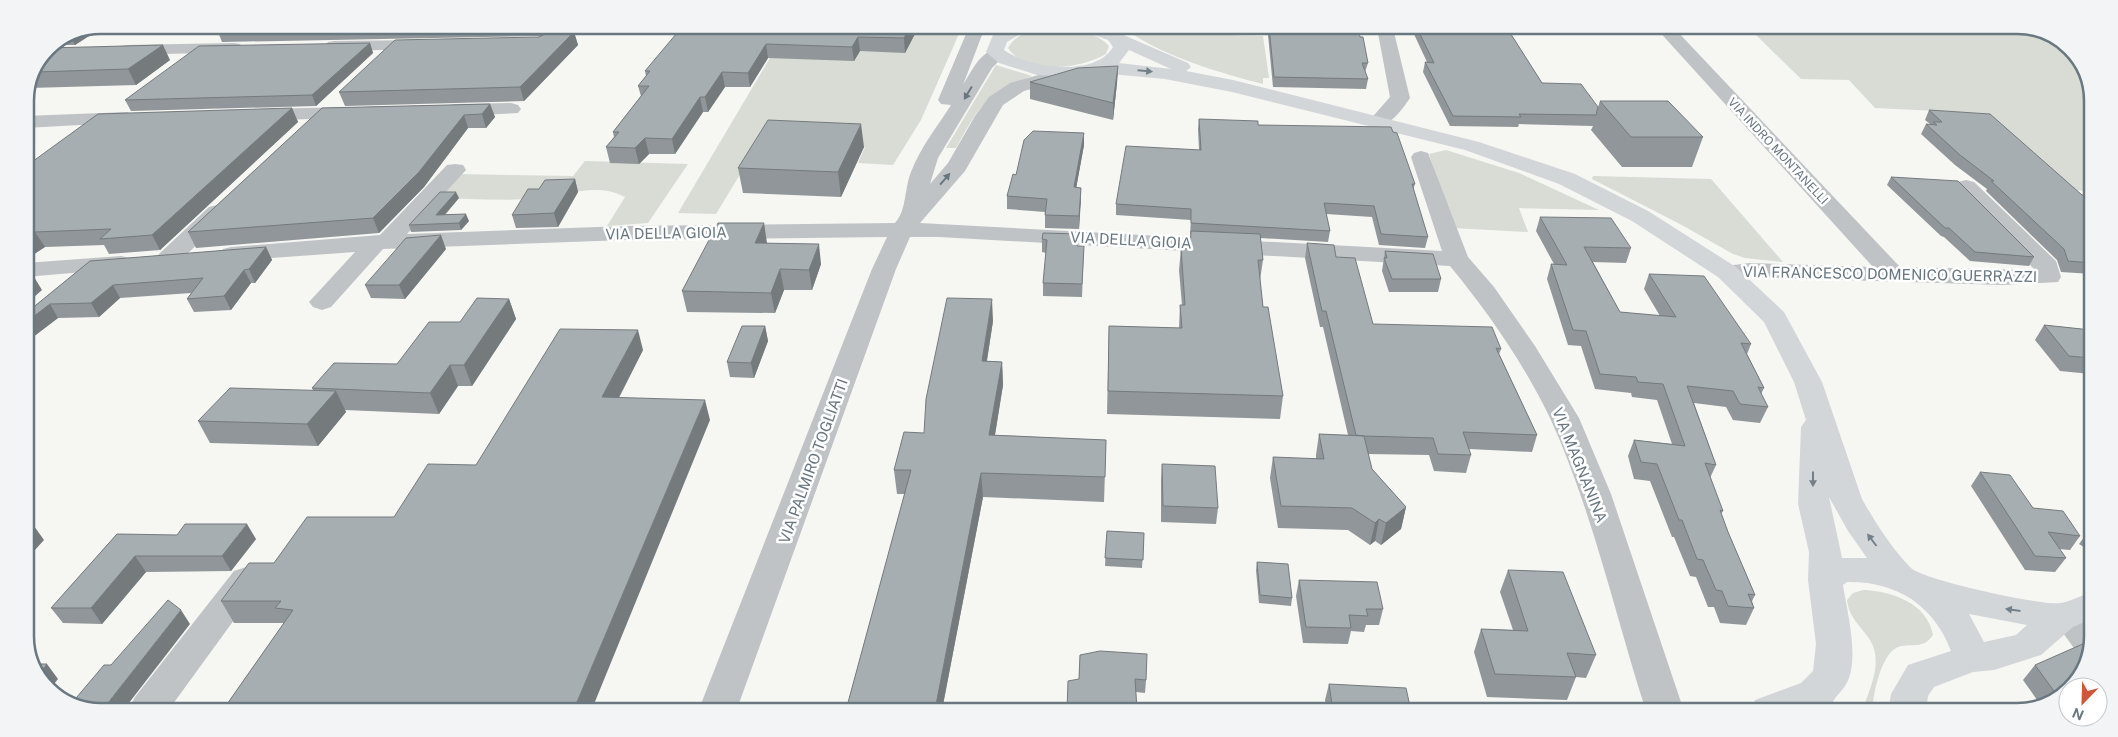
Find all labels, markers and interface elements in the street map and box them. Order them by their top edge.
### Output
one-way arrow [1138,67,1154,75]
one-way arrow [964,86,973,100]
street label: VIA INDRO MONTANELLI [1725,95,1831,207]
one-way arrow [939,174,951,186]
street label: VIA DELLA GIOIA [605,223,727,243]
street label: VIA DELLA GIOIA [1070,228,1192,252]
street label: VIA FRANCESCO DOMENICO GUERRAZZI [1743,263,2037,285]
street label: VIA PALMIRO TOGLIATTI [775,376,851,546]
street label: VIA MAGNANINA [1549,405,1611,525]
one-way arrow [1809,471,1817,487]
one-way arrow [1866,534,1877,547]
one-way arrow [2005,606,2021,614]
north arrow [2058,677,2108,727]
text: N [2070,704,2086,723]

